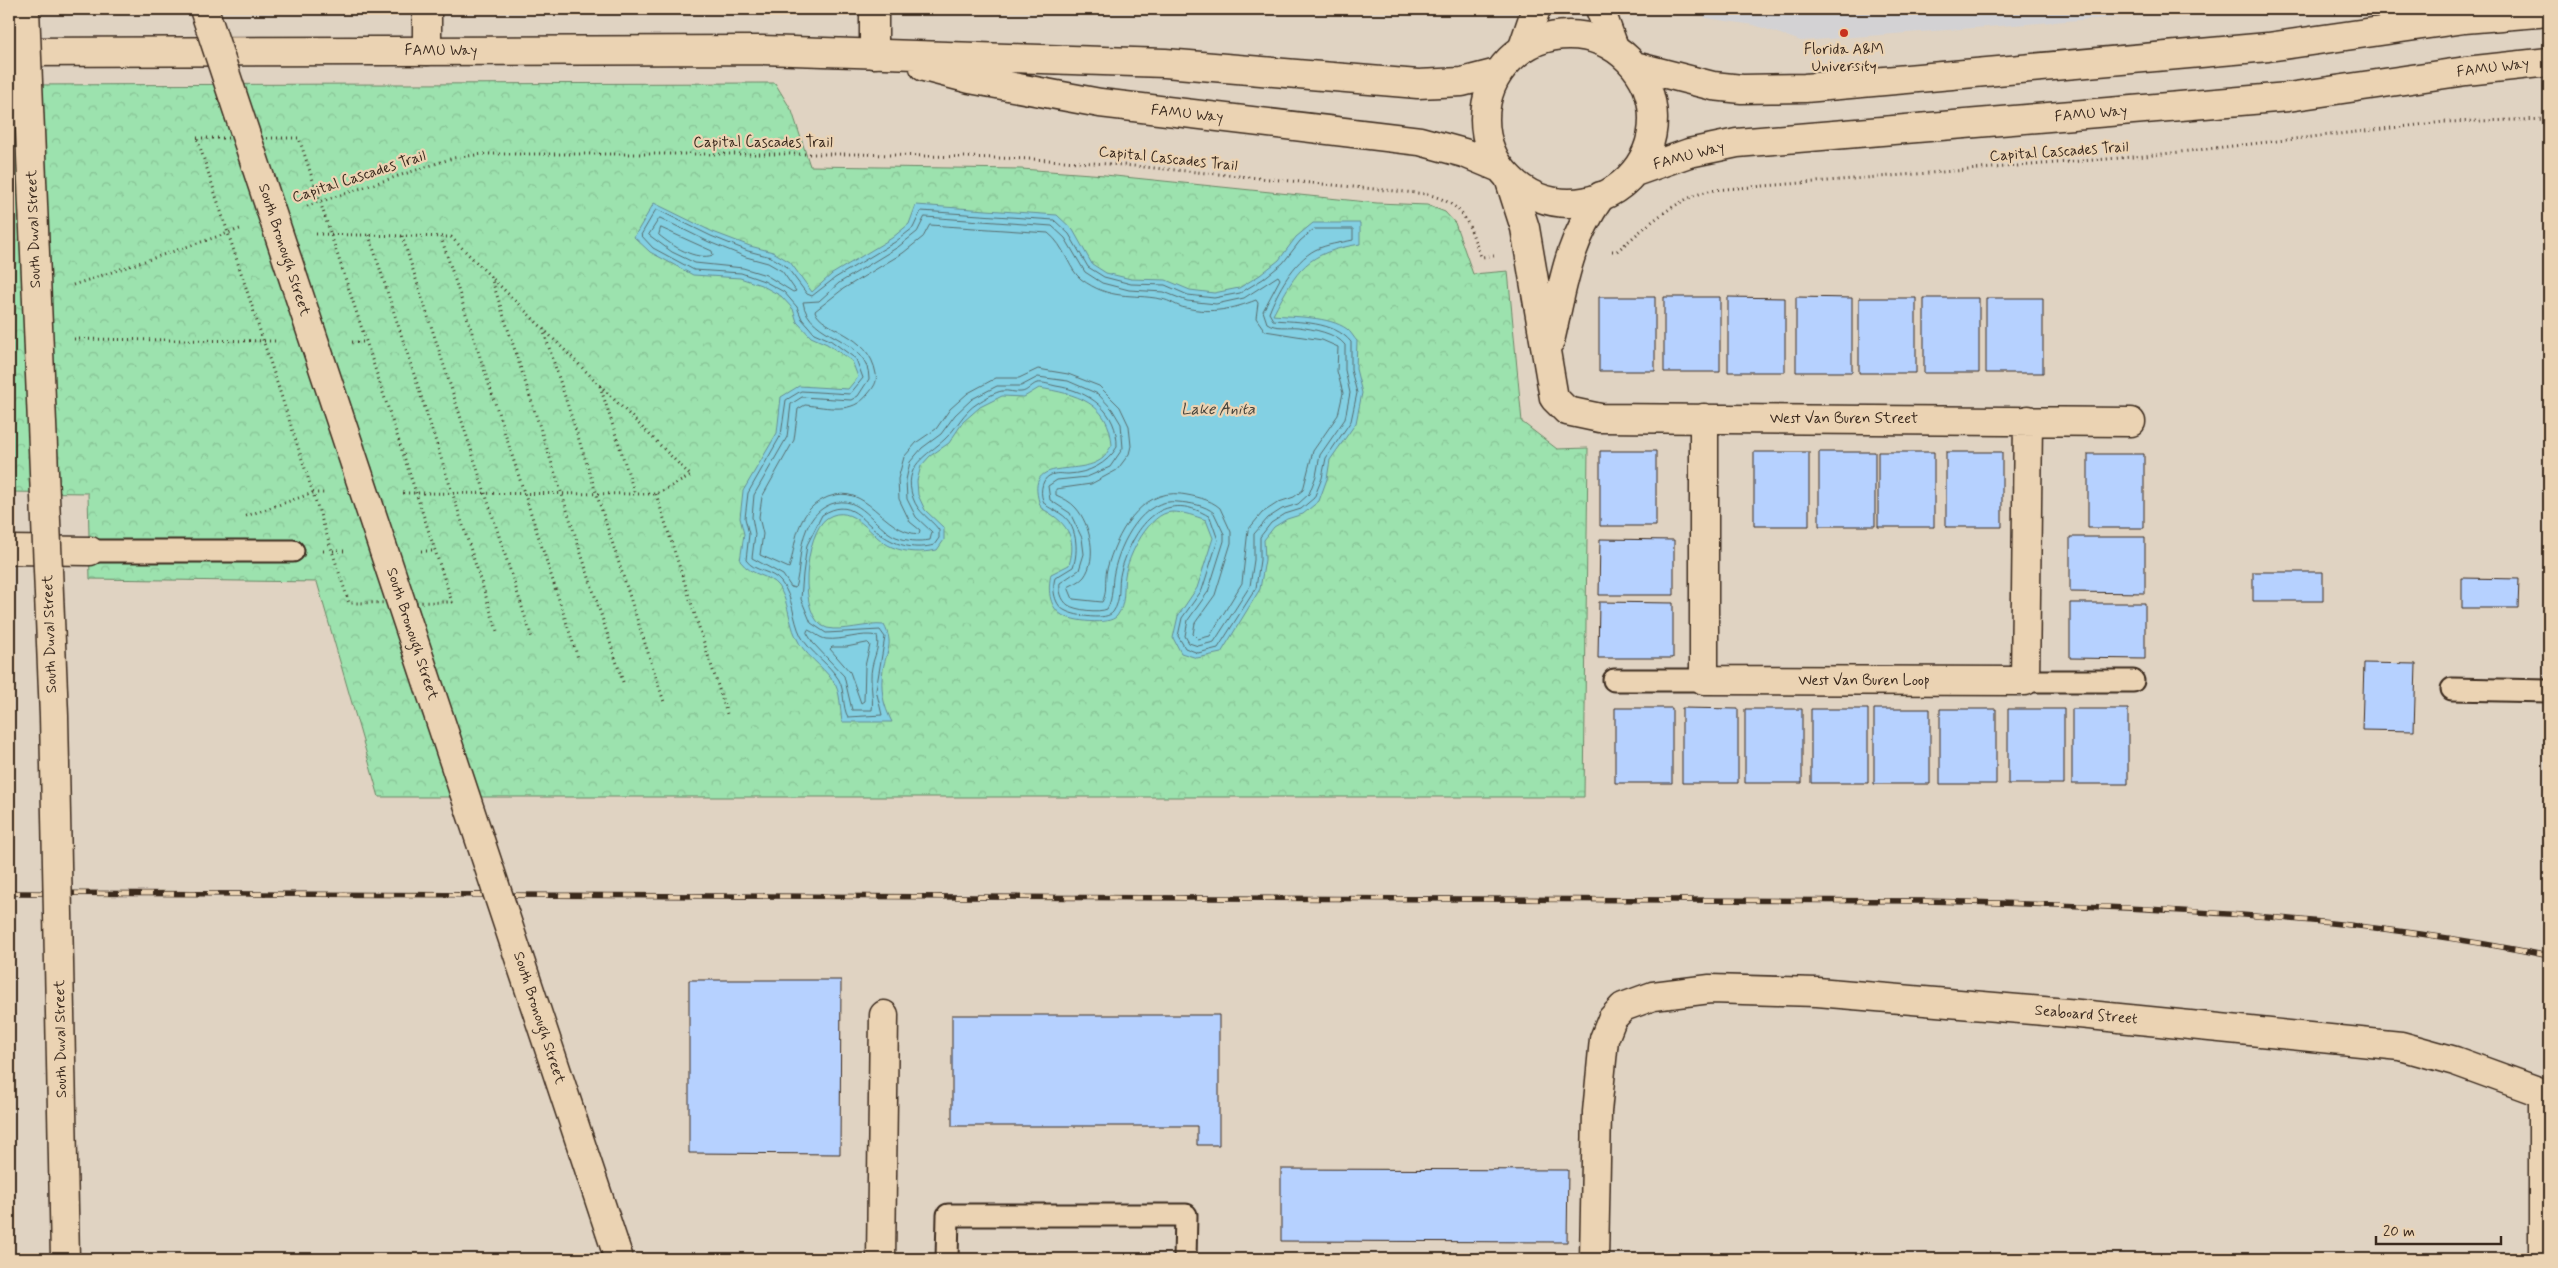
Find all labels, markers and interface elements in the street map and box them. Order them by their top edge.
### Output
marker: Florida A&M University [1838,27,1850,39]
place label: Florida A&M University [1804,40,1884,77]
street label: FAMU Way [405,41,477,61]
street label: FAMU Way [2456,54,2530,82]
street label: FAMU Way [1150,100,1224,128]
street label: FAMU Way [2054,101,2128,127]
street label: Capital Cascades Trail [693,133,833,153]
street label: FAMU Way [1651,137,1727,175]
street label: Capital Cascades Trail [1989,137,2129,167]
street label: Capital Cascades Trail [1098,142,1238,176]
street label: Capital Cascades Trail [290,146,428,208]
street label: South Duval Street [22,169,46,289]
street label: South Bronough Street [252,181,315,319]
water label: Lake Anita [1181,399,1255,420]
street label: West Van Buren Street [1770,409,1918,429]
street label: South Bronough Street [380,565,443,703]
street label: South Duval Street [38,574,62,694]
street label: West Van Buren Loop [1798,671,1930,691]
street label: South Bronough Street [507,949,570,1087]
street label: South Duval Street [50,979,72,1098]
street label: Seaboard Street [2034,1001,2139,1029]
scale bar [2376,1213,2500,1245]
text: 20 m [2383,1222,2415,1242]

